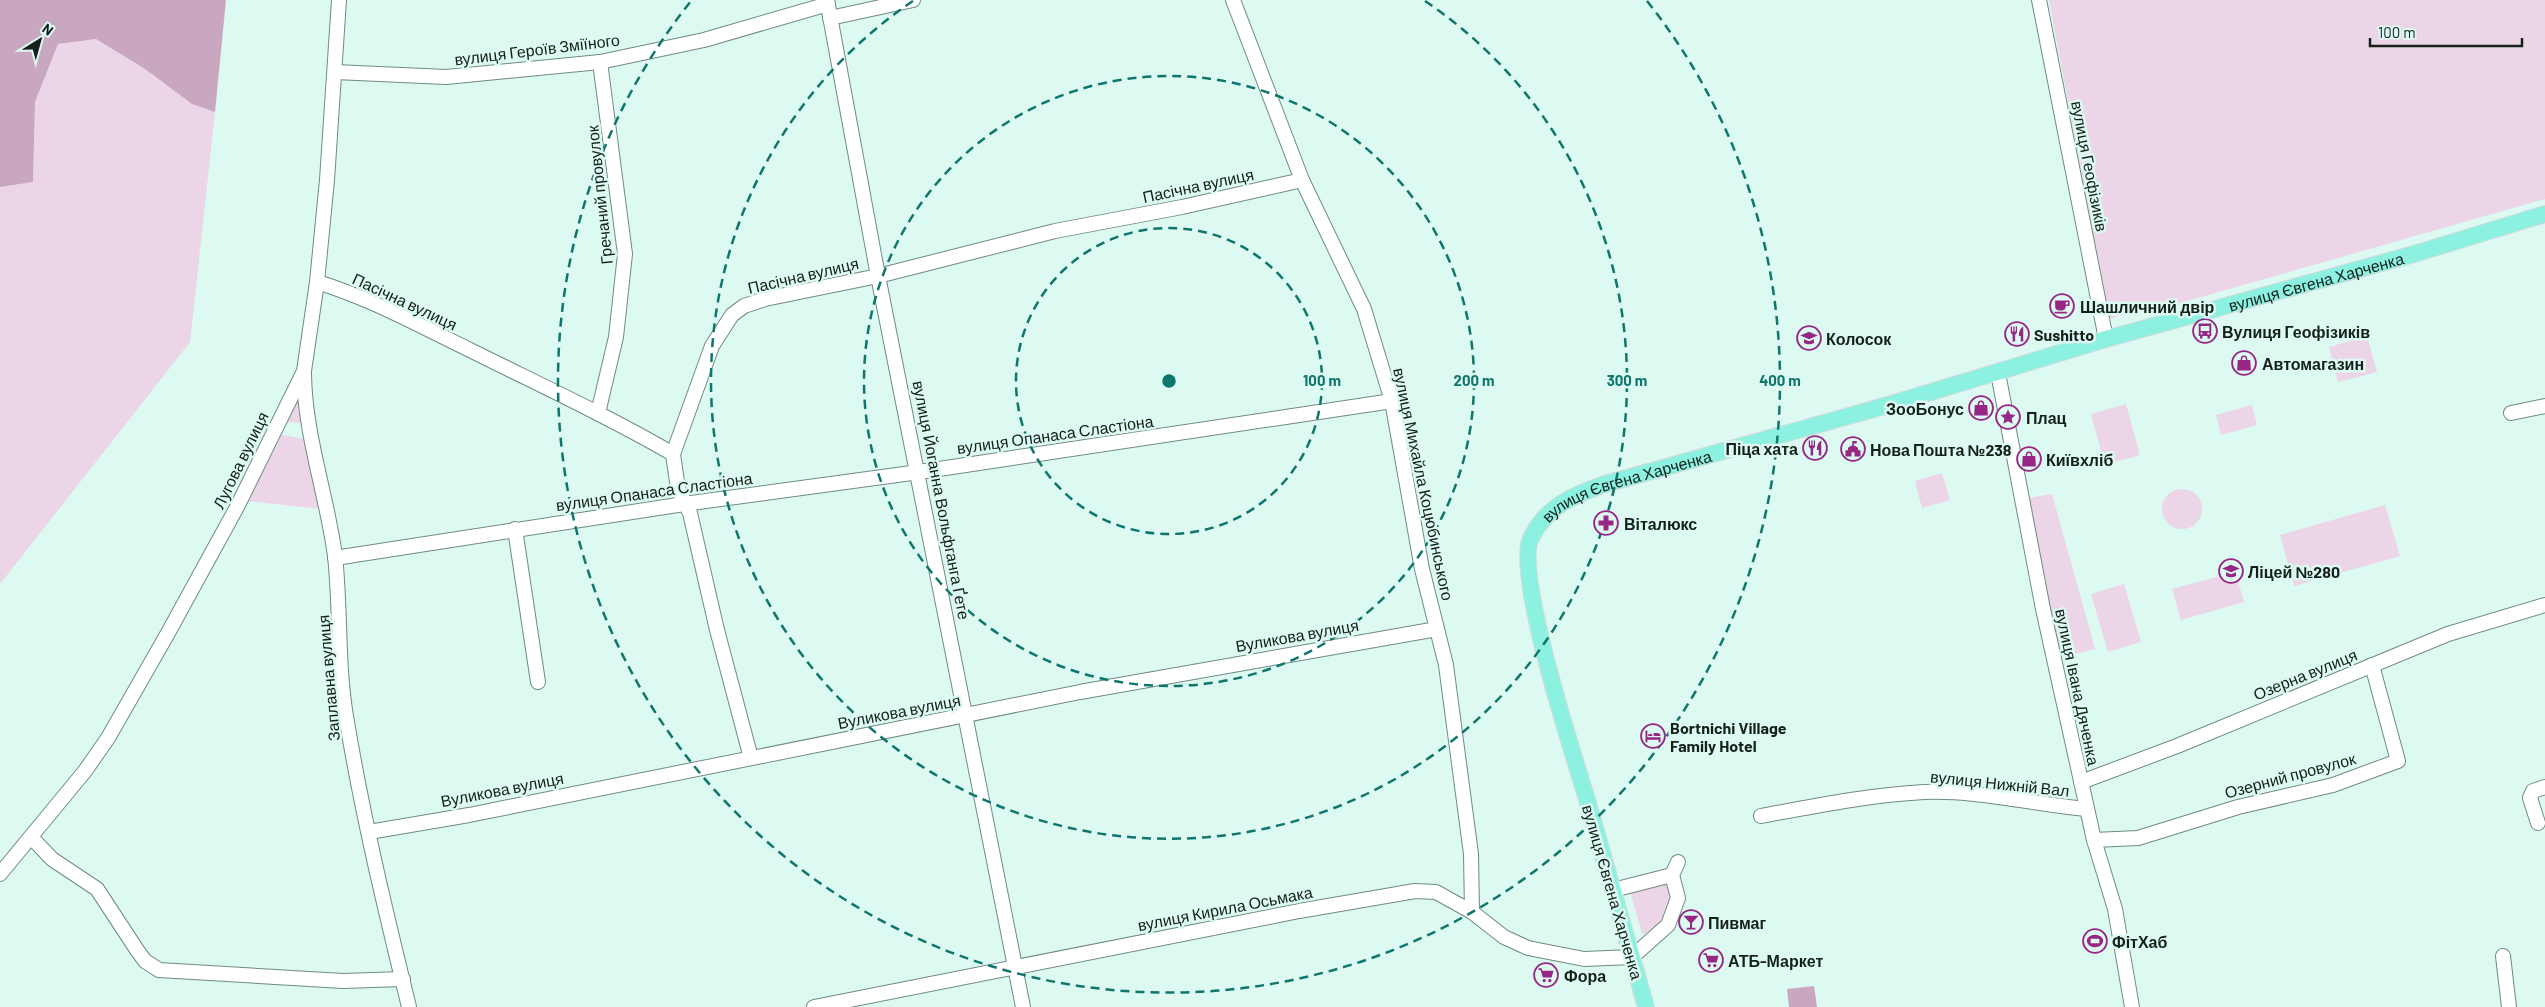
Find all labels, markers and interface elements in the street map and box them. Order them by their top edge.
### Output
north arrow [15,15,65,65]
scale bar [2370,15,2522,47]
text: N [39,20,57,39]
text: 100 m [2378,23,2416,41]
street label: вулиця Героїв Зміїного [453,29,621,69]
street label: вулиця Геофізиків [2068,99,2112,233]
street label: Гречаний провулок [582,123,616,266]
street label: Пасічна вулиця [1141,164,1255,206]
street label: вулиця Євгена Харченка [2226,248,2406,314]
street label: Пасічна вулиця [746,253,860,297]
street label: Пасічна вулиця [350,268,460,334]
cafe icon: Шашличний двір [2049,293,2075,319]
place label: Шашличний двір [2080,297,2215,316]
bus stop icon: Вулиця Геофізиків [2192,318,2218,344]
restaurant icon: Sushitto [2004,321,2030,347]
place label: Вулиця Геофізиків [2222,322,2370,341]
school or university icon: Колосок [1796,325,1822,351]
place label: Sushitto [2034,325,2094,344]
place label: Колосок [1826,329,1892,348]
shop icon: Автомагазин [2231,350,2257,376]
place label: Автомагазин [2262,354,2364,373]
street label: вулиця Михайла Коцюбинського [1390,366,1458,602]
text: 100 m [1303,371,1341,389]
text: 200 m [1453,371,1495,389]
text: 300 m [1607,371,1647,389]
text: 400 m [1759,371,1801,389]
centre of rings [1160,372,1178,390]
street label: вулиця Йоганна Вольфганга Ґете [910,379,975,621]
shop icon: ЗооБонус [1968,395,1994,421]
place label: ЗооБонус [1886,399,1964,418]
place icon: Плац [1995,404,2021,430]
street label: Лугова вулиця [208,408,272,512]
place label: Плац [2026,408,2067,427]
street label: вулиця Опанаса Сластіона [956,411,1155,457]
restaurant icon: Піца хата [1802,435,1828,461]
public building icon: Нова Пошта №238 [1840,436,1866,462]
place label: Піца хата [1725,439,1798,458]
place label: Нова Пошта №238 [1870,440,2012,459]
street label: вулиця Євгена Харченка [1537,445,1714,525]
shop icon: Київхліб [2016,446,2042,472]
place label: Київхліб [2046,450,2113,469]
street label: вулиця Опанаса Сластіона [555,468,754,514]
pharmacy icon: Віталюкс [1593,510,1619,536]
place label: Віталюкс [1624,514,1697,533]
school or university icon: Ліцей №280 [2218,558,2244,584]
place label: Ліцей №280 [2248,562,2340,581]
street label: вулиця Івана Дяченка [2052,607,2104,767]
street label: Заплавна вулиця [313,614,343,742]
street label: Вуликова вулиця [1234,615,1360,655]
street label: Озерна вулиця [2250,645,2360,703]
street label: Вуликова вулиця [836,690,962,732]
place label: Bortnichi Village Family Hotel [1670,718,1787,755]
hotel icon: Bortnichi Village Family Hotel [1640,723,1666,749]
street label: Озерний провулок [2222,748,2359,802]
street label: вулиця Нижній Вал [1930,766,2070,800]
street label: Вуликова вулиця [439,768,565,810]
street label: вулиця Євгена Харченка [1579,802,1647,982]
street label: вулиця Кирила Осьмака [1136,882,1314,934]
bar icon: Пивмаг [1678,909,1704,935]
place label: Пивмаг [1708,913,1766,932]
sports icon: ФітХаб [2082,928,2108,954]
place label: ФітХаб [2112,932,2168,951]
supermarket icon: АТБ-Маркет [1698,947,1724,973]
place label: АТБ-Маркет [1728,951,1823,970]
supermarket icon: Фора [1533,962,1559,988]
place label: Фора [1564,966,1606,985]

